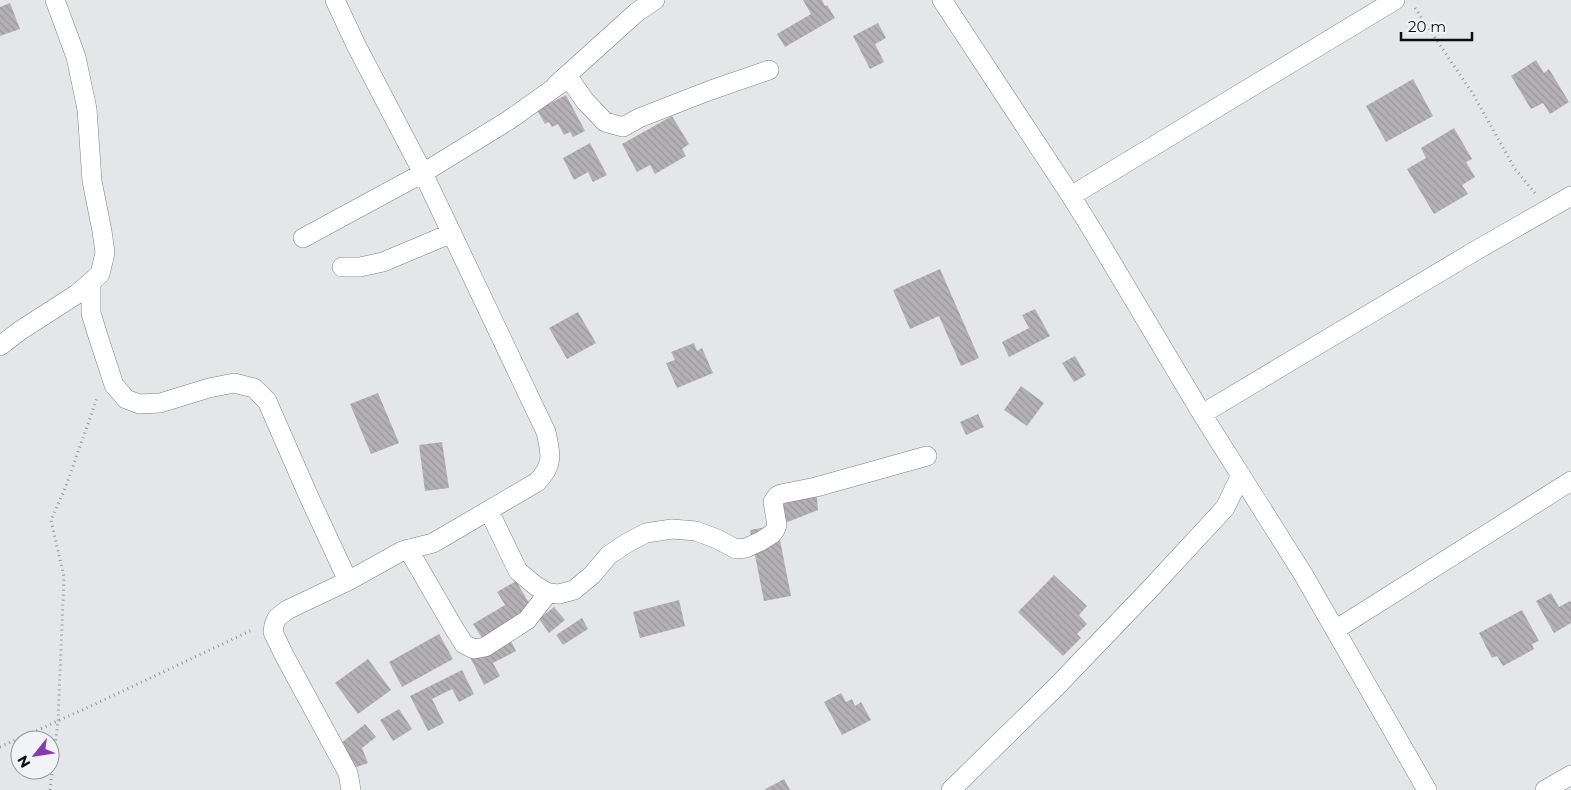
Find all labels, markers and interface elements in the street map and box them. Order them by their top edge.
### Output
scale bar [1401,10,1472,42]
text: 20 m [1408,17,1446,36]
north arrow [10,730,60,780]
text: N [13,752,34,771]

